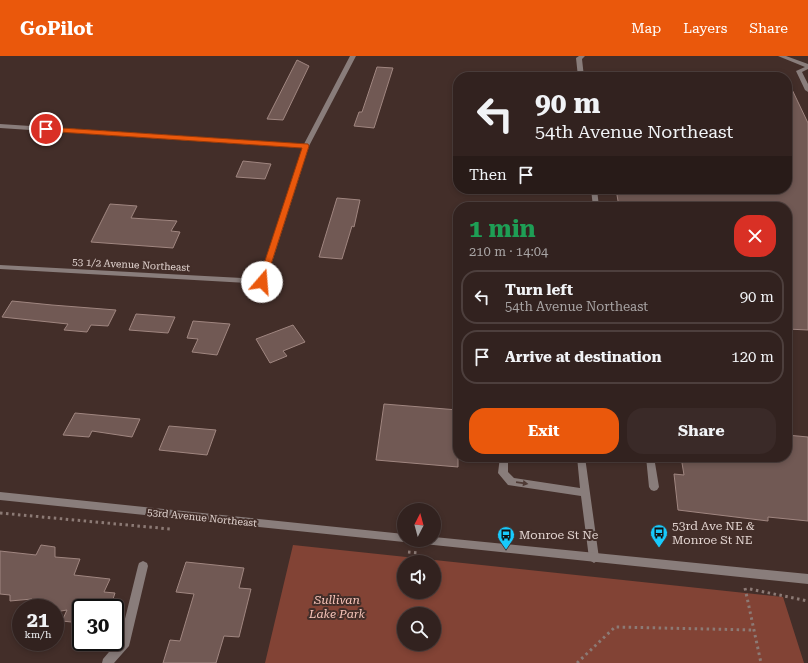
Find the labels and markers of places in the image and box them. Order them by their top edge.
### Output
pin [29,112,63,146]
place label: 53rd Ave NE & Monroe St NE [672,519,755,547]
bus stop icon: 53rd Ave NE & Monroe St NE [649,523,669,548]
bus stop icon: Monroe St Ne [496,525,516,550]
place label: Monroe St Ne [519,528,599,542]

